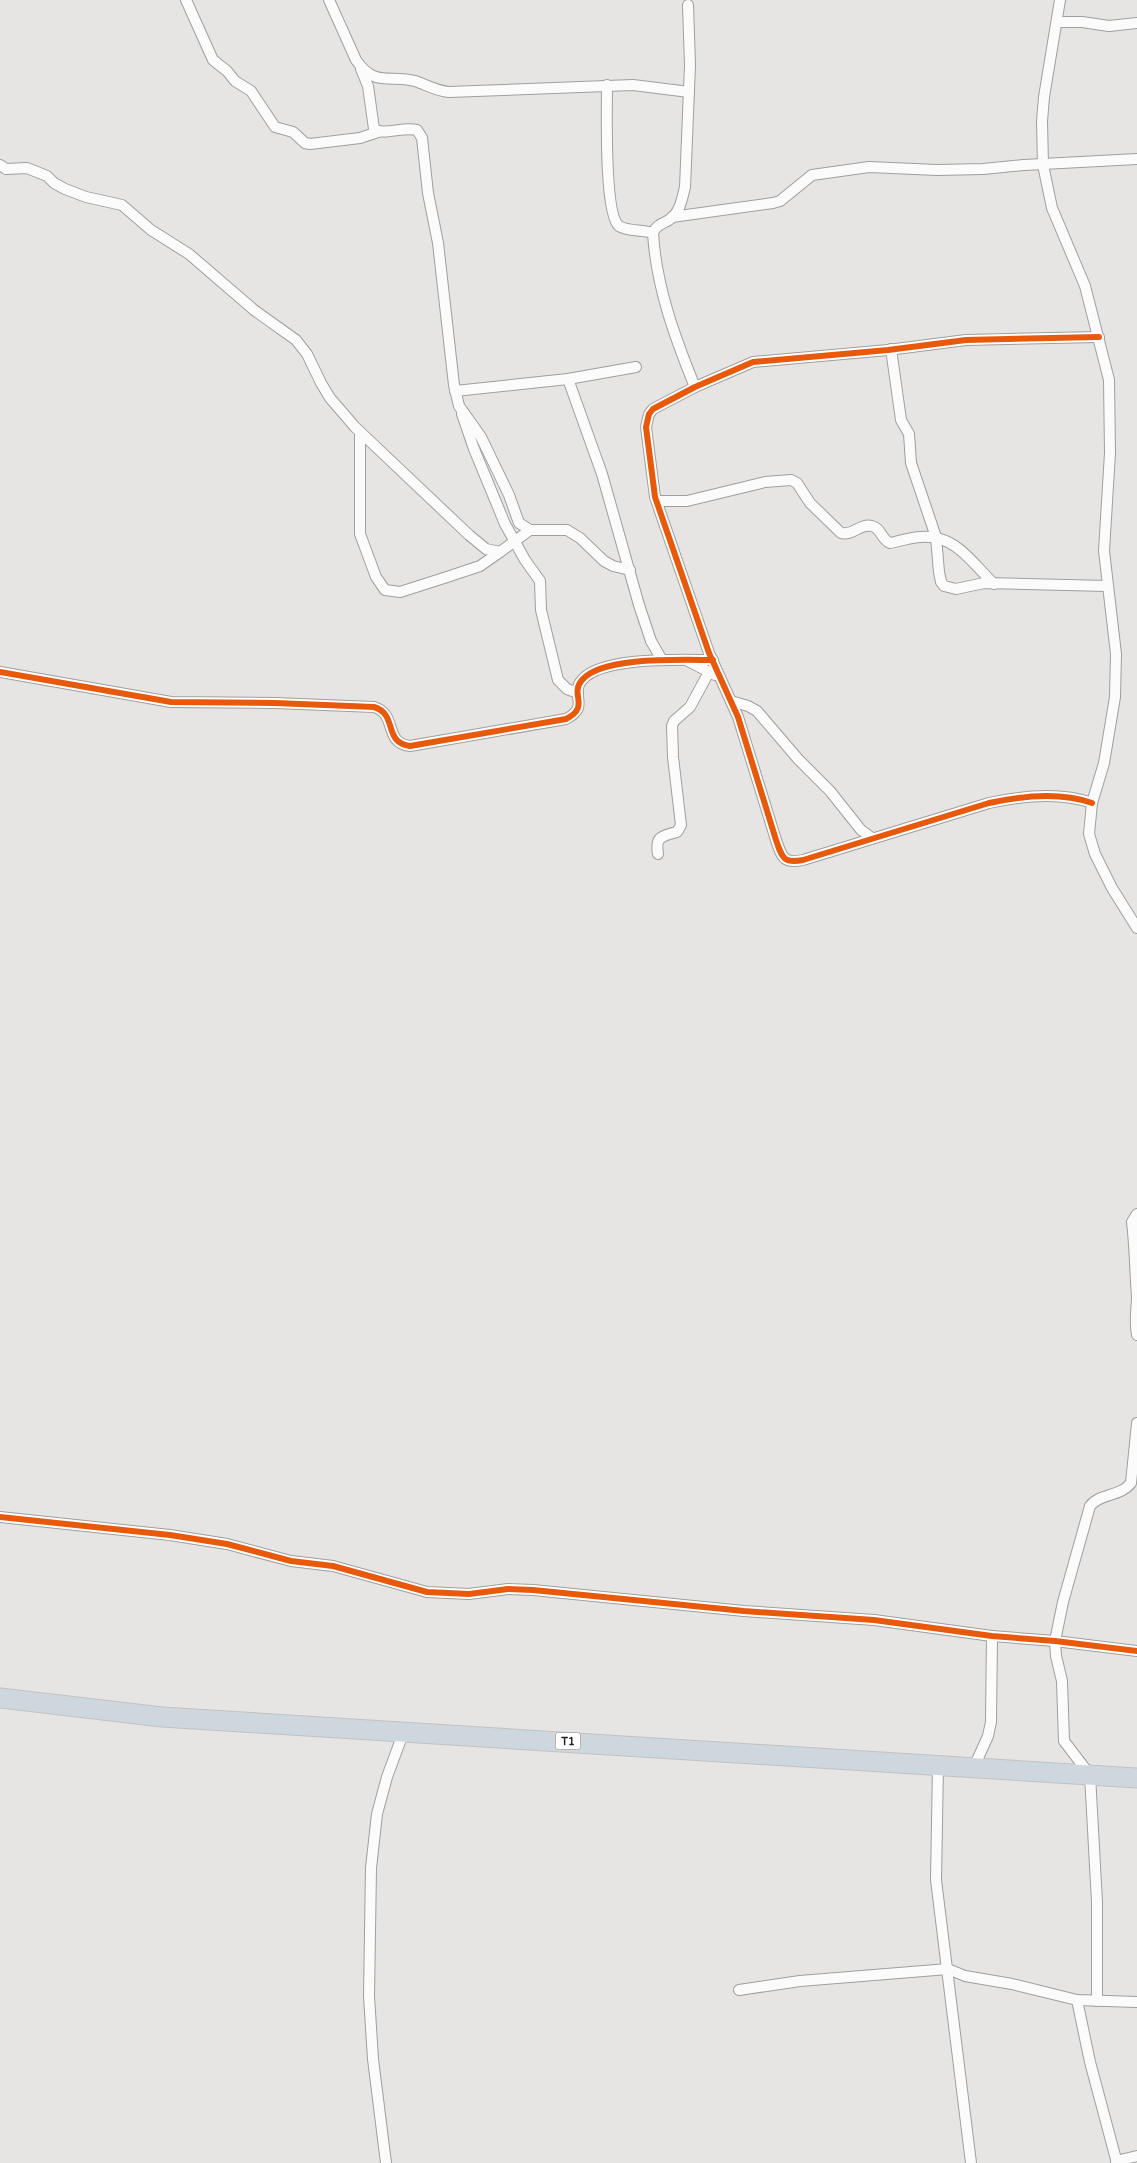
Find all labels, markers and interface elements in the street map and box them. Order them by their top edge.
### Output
road number: T1 [556,1732,580,1750]

